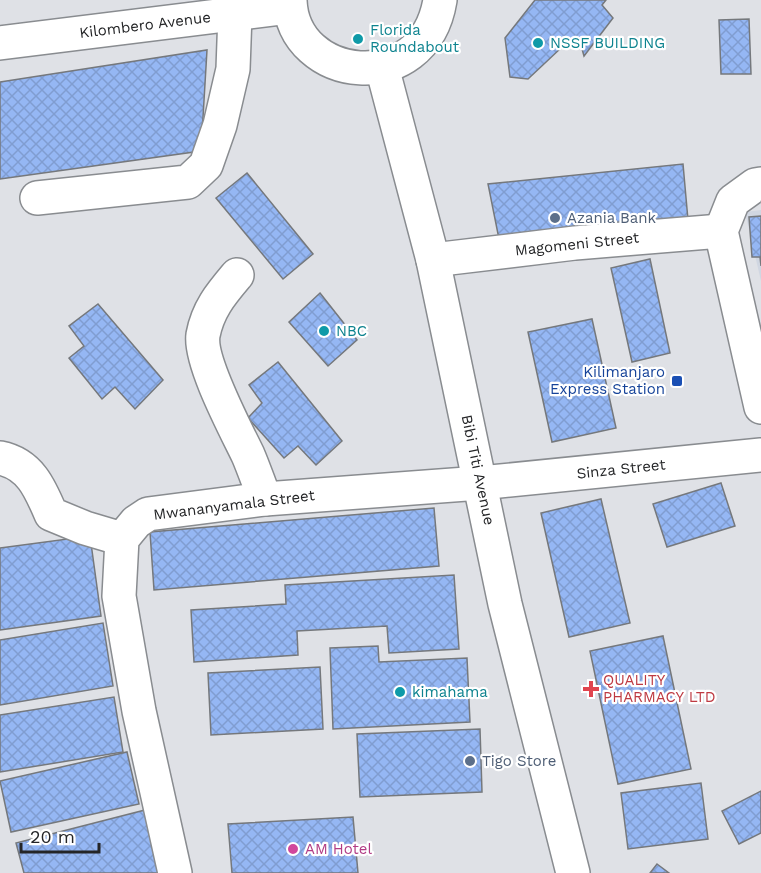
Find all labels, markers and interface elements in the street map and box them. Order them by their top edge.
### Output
street label: Kilombero Avenue [78,8,212,42]
place label: Florida Roundabout [370,21,460,56]
marker: Florida Roundabout [351,32,365,46]
place label: NSSF BUILDING [550,34,665,52]
marker: NSSF BUILDING [531,36,545,50]
place label: Azania Bank [567,209,657,227]
marker: Azania Bank [548,211,562,225]
street label: Magomeni Street [514,228,641,259]
place label: NBC [336,322,367,340]
marker: NBC [317,324,331,338]
place label: Kilimanjaro Express Station [550,363,665,398]
marker: Kilimanjaro Express Station [670,374,684,388]
street label: Bibi Titi Avenue [457,413,499,527]
street label: Sinza Street [576,455,667,483]
street label: Mwananyamala Street [152,486,316,524]
place label: QUALITY PHARMACY LTD [603,671,716,706]
marker: QUALITY PHARMACY LTD [584,682,598,696]
place label: kimahama [412,683,488,701]
marker: kimahama [393,685,407,699]
place label: Tigo Store [482,752,556,770]
marker: Tigo Store [463,754,477,768]
scale bar [21,816,99,854]
text: 20 m [30,826,75,847]
place label: AM Hotel [305,840,373,858]
marker: AM Hotel [286,842,300,856]

